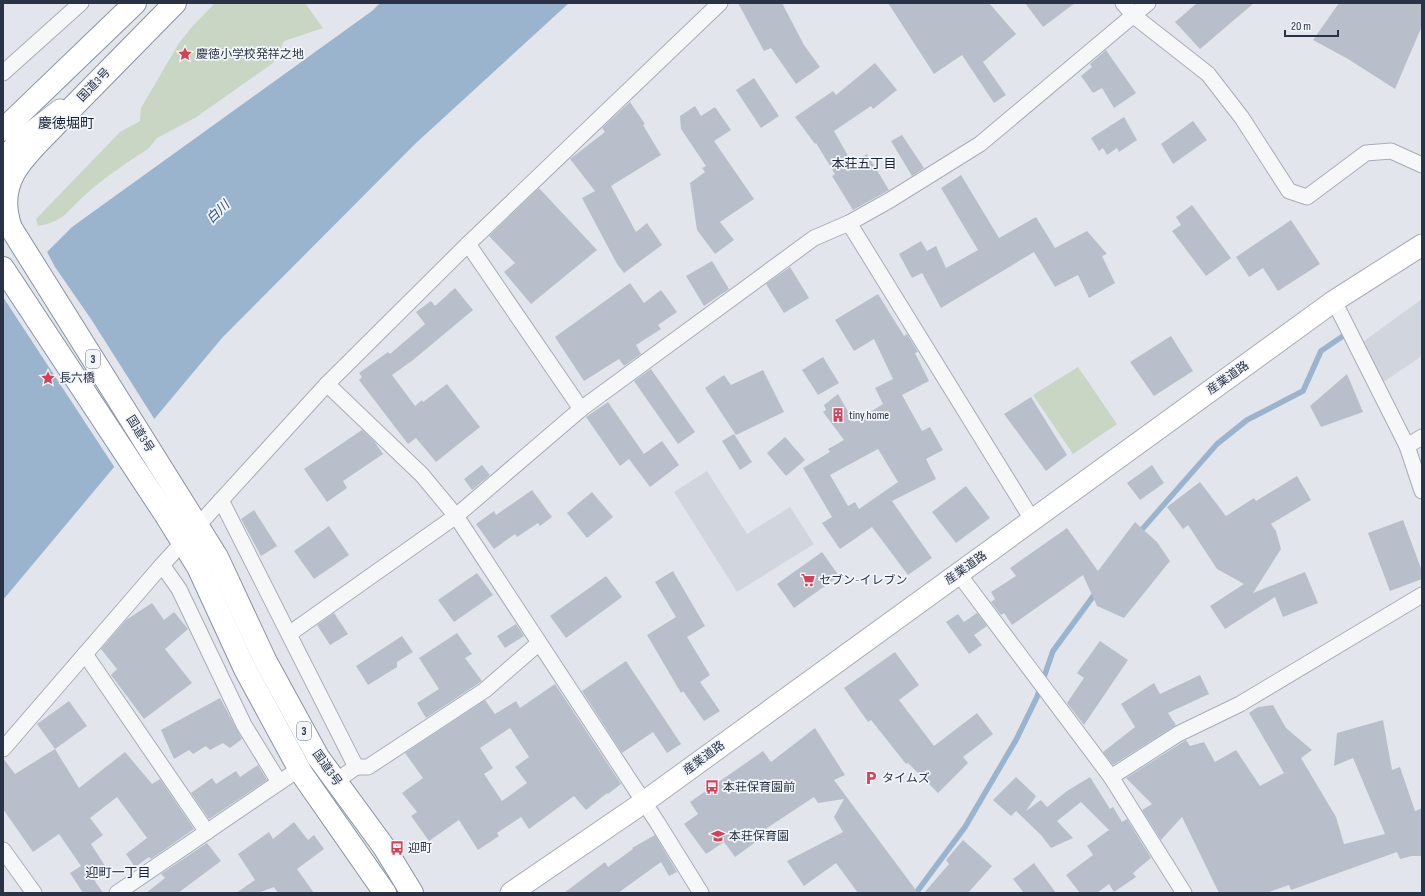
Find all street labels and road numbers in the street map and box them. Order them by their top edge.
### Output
street label: 国道3号 [74,65,114,105]
road number: 3 [86,350,100,368]
street label: 産業道路 [1204,358,1252,398]
street label: 国道3号 [123,413,157,455]
street label: 産業道路 [942,548,990,588]
road number: 3 [297,722,311,740]
street label: 産業道路 [680,738,728,778]
street label: 国道3号 [309,747,345,789]

